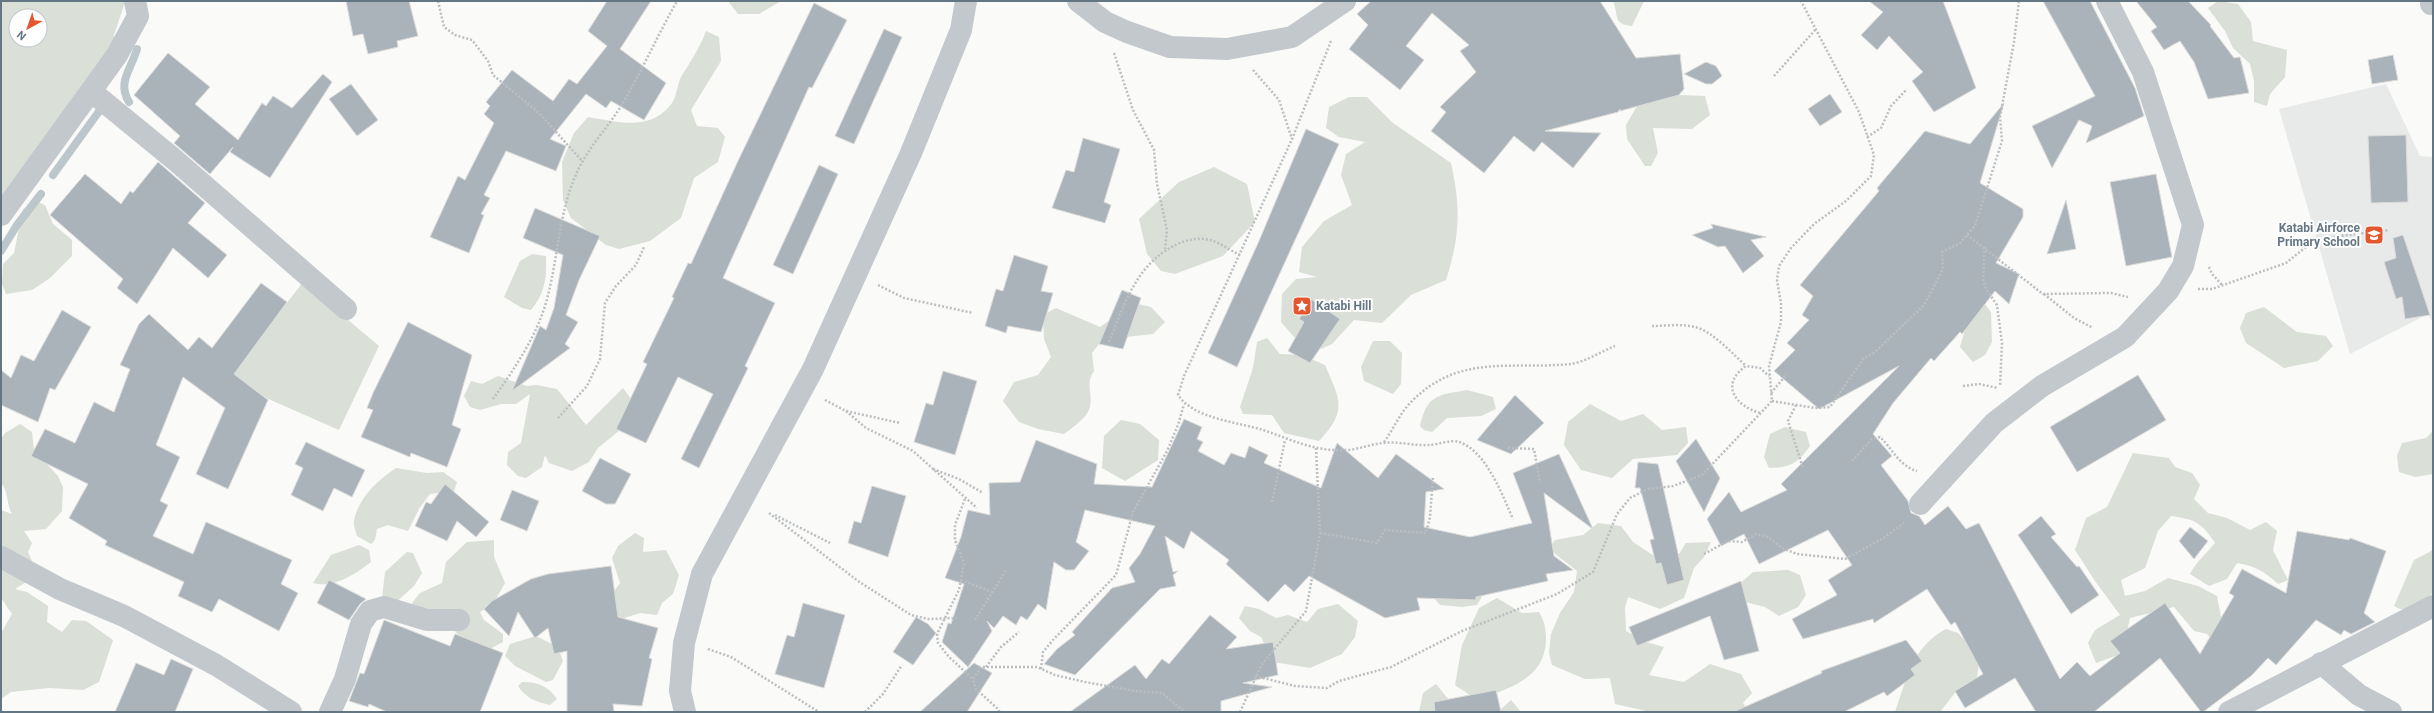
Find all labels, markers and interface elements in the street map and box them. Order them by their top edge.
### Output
north arrow [8,8,48,48]
text: N [15,28,29,43]
place label: Katabi Airforce Primary School [2277,221,2361,249]
school or university icon: Katabi Airforce Primary School [2363,224,2385,246]
place icon: Katabi Hill [1291,295,1313,317]
place label: Katabi Hill [1316,299,1371,313]

